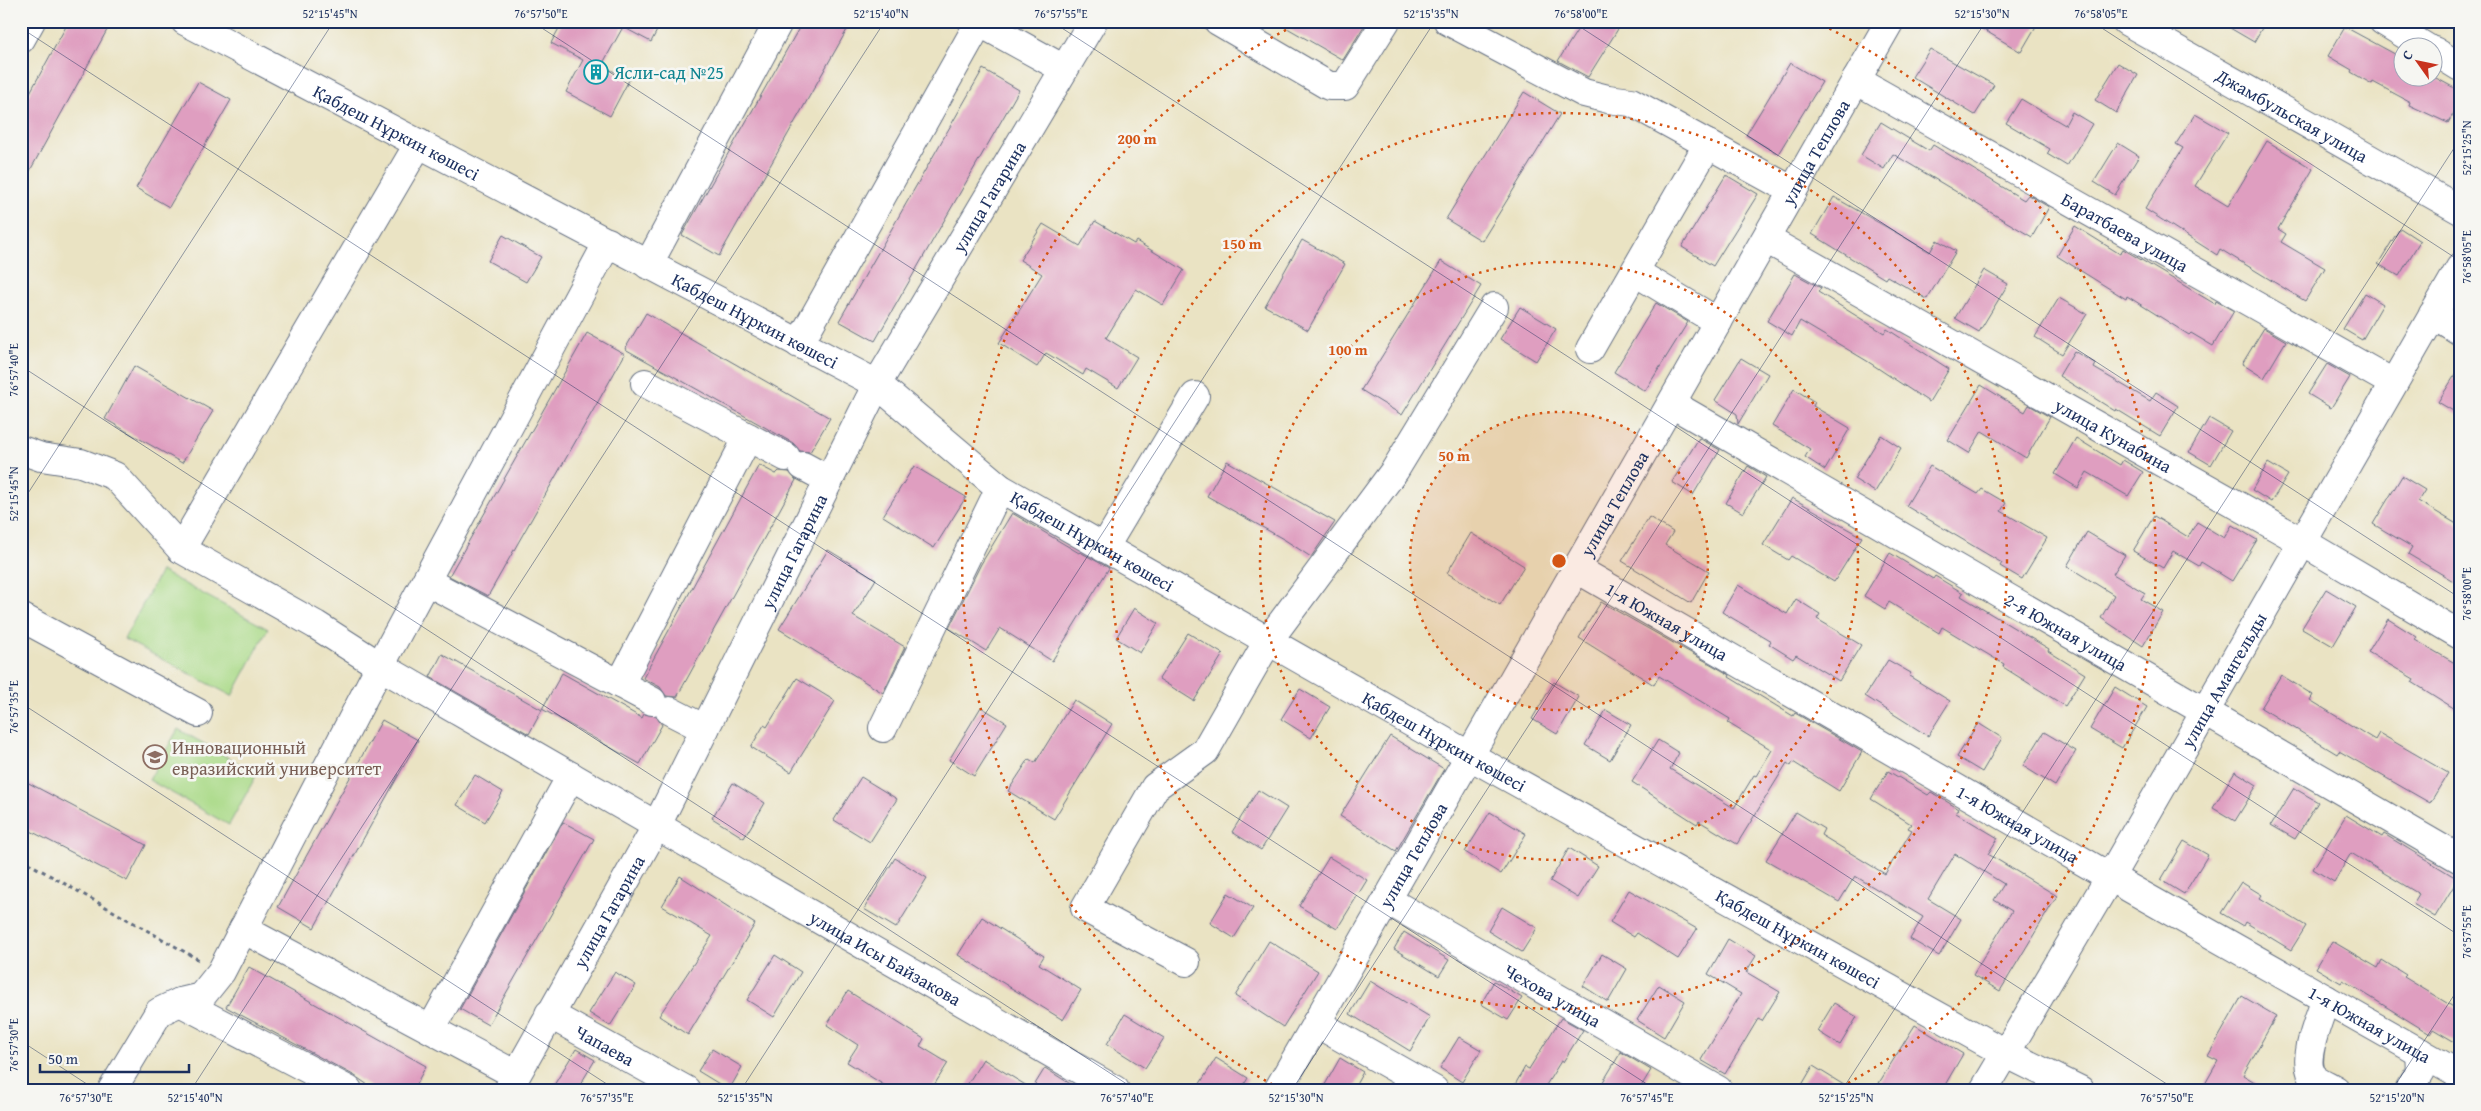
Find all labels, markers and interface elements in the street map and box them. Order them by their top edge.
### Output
text: 52°15'45"N [302,5,358,22]
text: 76°57'50"E [514,5,568,22]
text: 52°15'40"N [853,5,909,22]
text: 76°57'55"E [1034,5,1088,22]
text: 52°15'35"N [1403,5,1459,22]
text: 76°58'00"E [1554,5,1608,22]
text: 52°15'30"N [1954,5,2010,22]
text: 76°58'05"E [2074,5,2128,22]
north arrow [2394,38,2444,88]
text: С [2397,46,2418,64]
building icon: Ясли-сад №25 [583,59,609,85]
place label: Ясли-сад №25 [613,59,724,86]
street label: Джамбульская улица [2210,61,2374,169]
street label: Қабдеш Нұркин көшесі [309,77,485,187]
street label: улица Теплова [1774,94,1856,211]
text: 52°15'25"N [2458,120,2475,176]
text: 200 m [1117,128,1157,149]
street label: улица Гагарина [944,135,1032,258]
street label: Баратбаева улица [2057,185,2194,279]
text: 76°58'05"E [2458,230,2475,284]
text: 150 m [1222,233,1262,254]
street label: Қабдеш Нұркин көшесі [667,265,843,375]
text: 100 m [1328,339,1368,360]
text: 76°57'40"E [5,343,22,397]
street label: улица Кунабина [2049,391,2177,479]
text: 50 m [1438,445,1470,466]
street label: улица Теплова [1572,445,1655,562]
text: 52°15'45"N [5,466,22,522]
street label: Қабдеш Нұркин көшесі [1006,483,1179,598]
street label: улица Гагарина [753,489,834,614]
centre of rings [1550,552,1568,570]
text: 76°58'00"E [2458,567,2475,621]
street label: 1-я Южная улица [1601,575,1734,667]
street label: 2-я Южная улица [2000,586,2133,678]
street label: улица Амангельды [2173,607,2273,753]
text: 76°57'35"E [5,680,22,734]
street label: Қабдеш Нұркин көшесі [1357,684,1531,798]
place label: Инновационный евразийский университет [172,734,382,782]
school or university icon: Инновационный евразийский университет [142,744,168,770]
street label: 1-я Южная улица [1952,778,2084,870]
street label: улица Теплова [1371,797,1454,913]
street label: улица Гагарина [565,850,651,974]
street label: Қабдеш Нұркин көшесі [1711,882,1885,995]
street label: улица Исы Байзакова [804,903,967,1012]
text: 76°57'55"E [2458,905,2475,959]
street label: Чехова улица [1499,957,1606,1034]
street label: 1-я Южная улица [2303,978,2436,1070]
text: 76°57'30"E [5,1018,22,1072]
street label: Чапаева [570,1018,640,1073]
scale bar [40,1041,189,1073]
text: 50 m [48,1048,79,1069]
text: 76°57'30"E [59,1089,113,1106]
text: 52°15'40"N [167,1089,223,1106]
text: 76°57'35"E [580,1089,634,1106]
text: 52°15'35"N [717,1089,773,1106]
text: 76°57'40"E [1100,1089,1154,1106]
text: 52°15'30"N [1268,1089,1324,1106]
text: 76°57'45"E [1620,1089,1674,1106]
text: 52°15'25"N [1818,1089,1874,1106]
text: 76°57'50"E [2140,1089,2194,1106]
text: 52°15'20"N [2369,1089,2425,1106]

